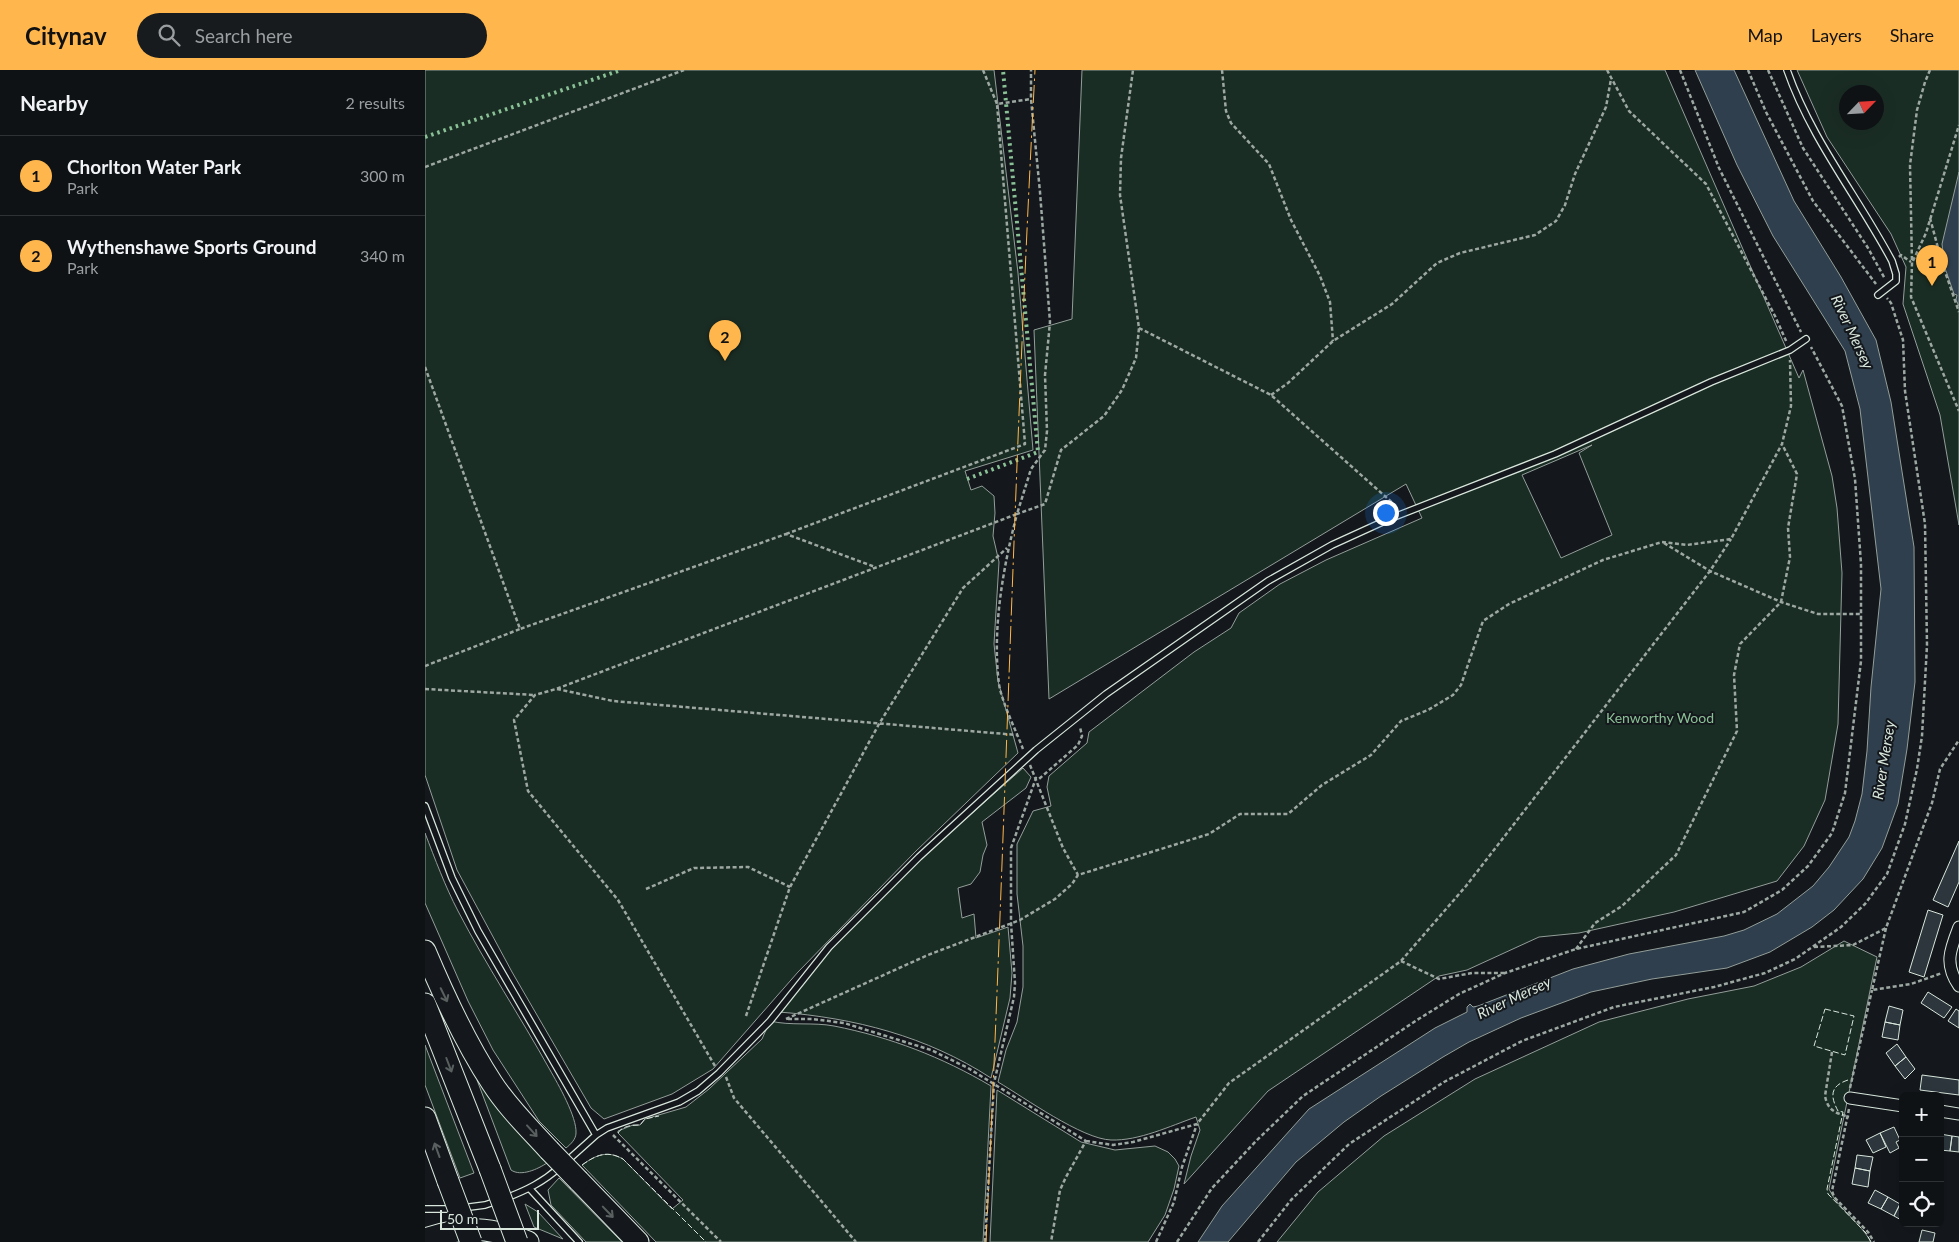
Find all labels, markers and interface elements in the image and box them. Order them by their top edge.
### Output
search box [137,13,487,58]
text: Citynav [25,21,107,50]
icon: search [155,21,183,49]
text: Search here [195,24,293,47]
text: Map [1747,24,1783,46]
text: Layers [1811,24,1862,46]
text: Share [1890,24,1934,46]
north arrow [1839,85,1884,130]
text: Nearby [20,90,88,115]
text: 2 results [345,93,405,112]
text: Chorlton Water Park [67,155,241,178]
text: 1 [31,166,41,185]
text: 300 m [360,166,405,185]
text: Park [67,178,98,197]
text: Wythenshawe Sports Ground [67,235,316,258]
pin: 1 [1916,245,1948,286]
text: 2 [31,246,41,265]
text: 340 m [360,246,405,265]
text: Park [67,258,98,277]
water label: River Mersey [1828,292,1878,372]
pin: 2 [709,320,741,361]
your location [1373,500,1399,526]
park label: Kenworthy Wood [1606,709,1714,726]
water label: River Mersey [1868,718,1898,801]
water label: River Mersey [1474,972,1554,1022]
one-way arrow [440,988,450,1003]
one-way arrow [445,1057,454,1073]
map controls [1899,1092,1944,1227]
button: + [1899,1092,1944,1137]
one-way arrow [526,1125,538,1138]
button: − [1899,1137,1944,1182]
one-way arrow [431,1142,441,1158]
button: locate [1899,1182,1944,1227]
one-way arrow [602,1205,614,1217]
scale bar [440,1207,539,1230]
text: 50 m [447,1210,478,1227]

